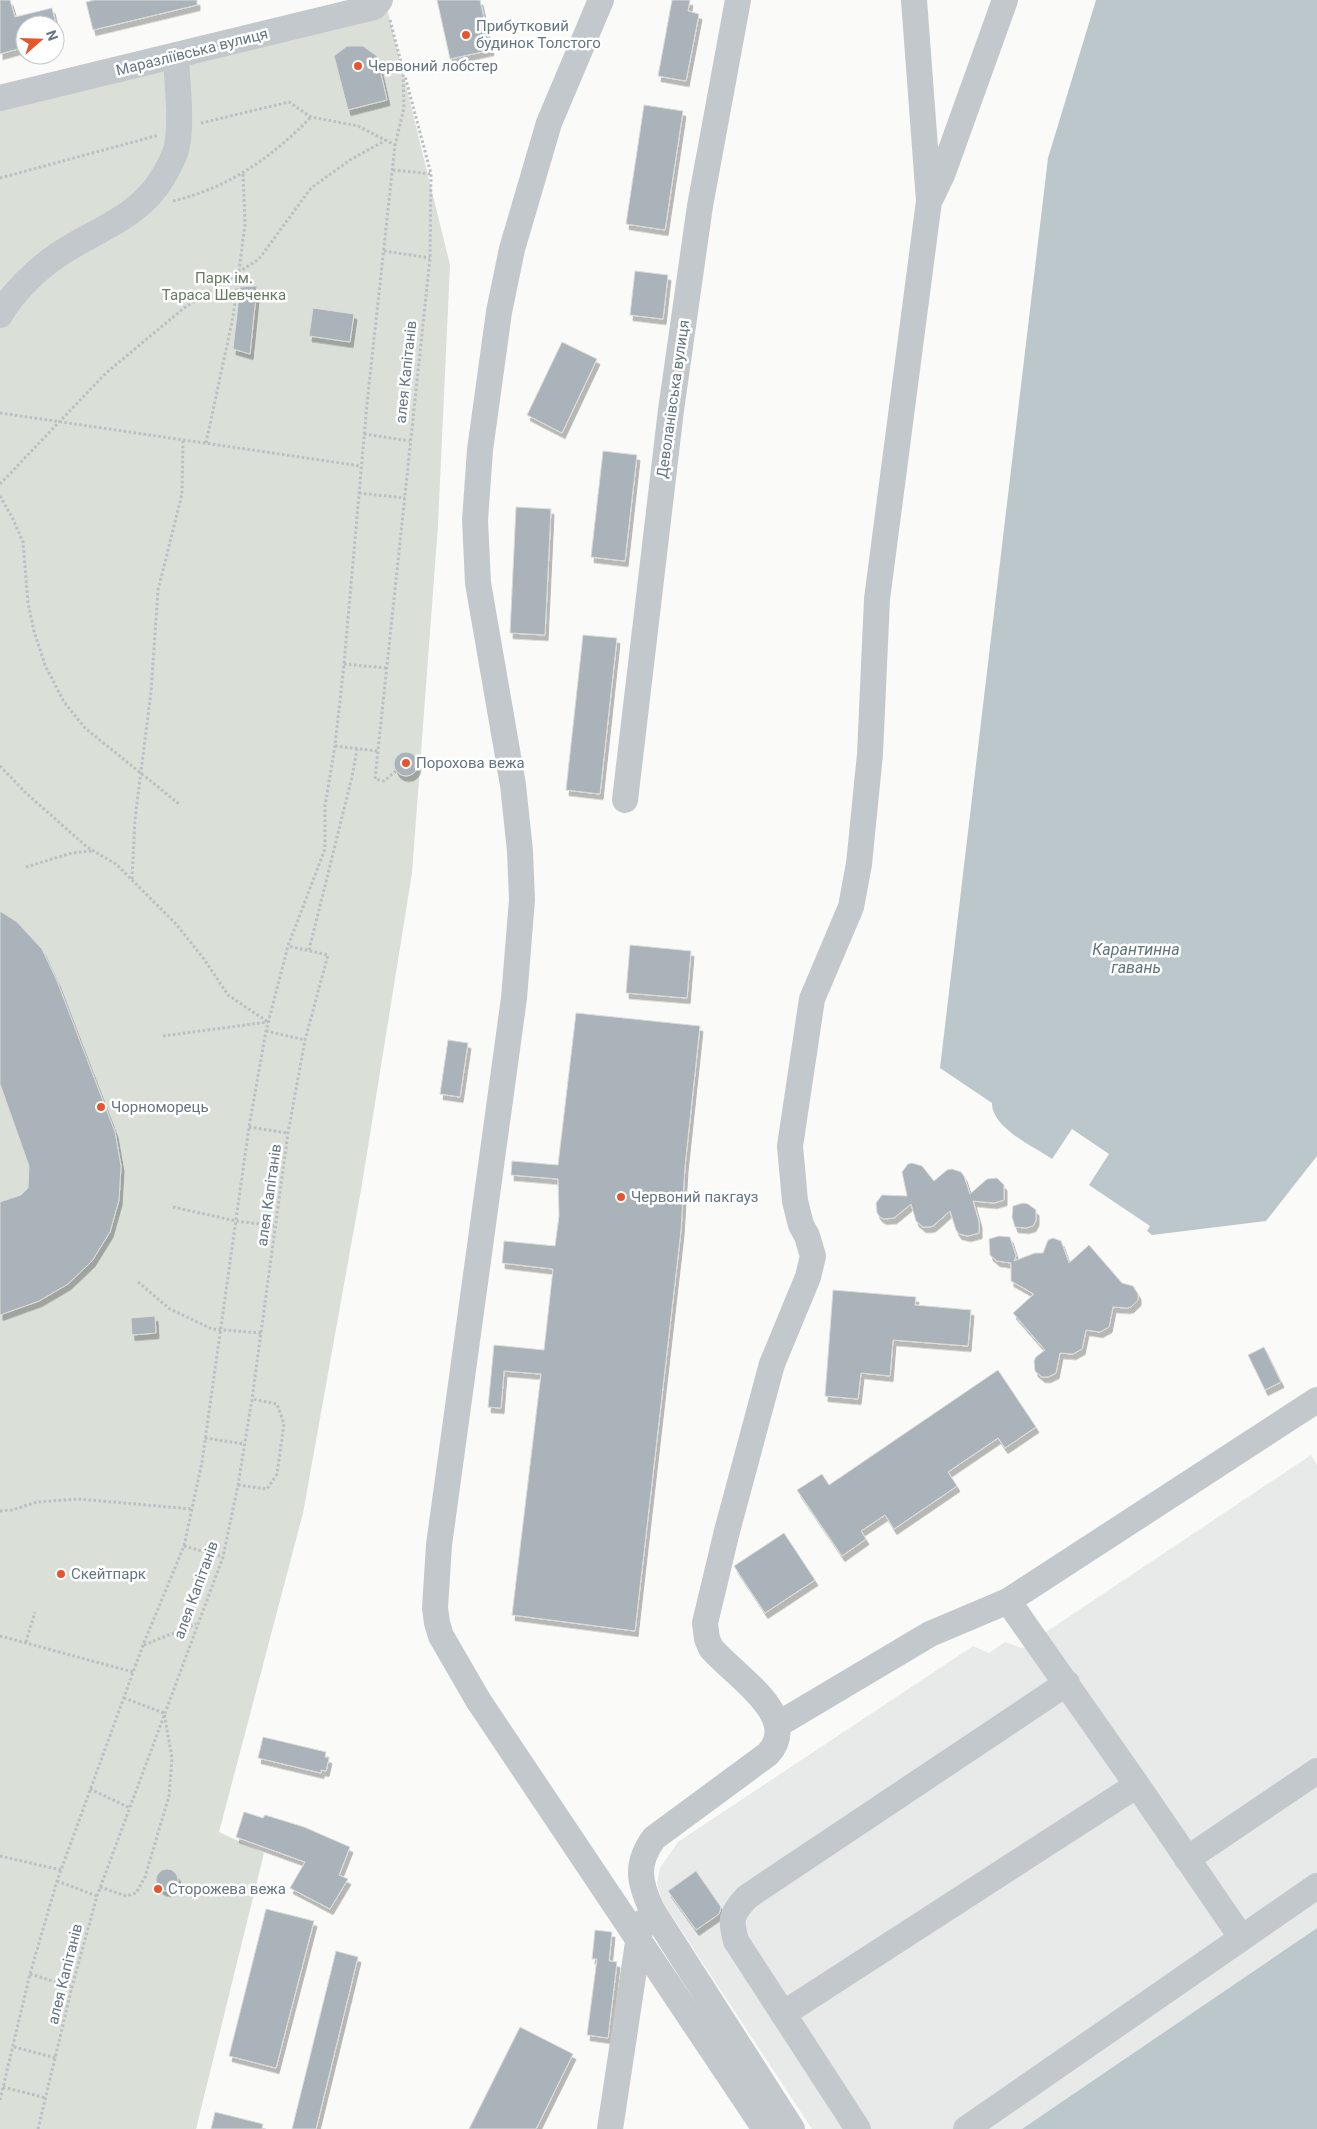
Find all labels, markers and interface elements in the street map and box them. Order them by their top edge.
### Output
north arrow [15,15,65,65]
place label: Прибутковий будинок Толстого [476,17,601,52]
street label: Маразліївська вулиця [114,24,270,80]
text: N [43,28,61,43]
marker: Прибутковий будинок Толстого [460,29,472,41]
place label: Червоний лобстер [368,57,498,75]
marker: Червоний лобстер [352,60,364,72]
park label: Парк ім. Тараса Шевченка [162,269,286,304]
street label: Деволанівська вулиця [653,319,693,479]
street label: алея Капітанів [392,320,420,424]
place label: Порохова вежа [416,754,525,772]
marker: Порохова вежа [400,757,412,769]
water label: Карантинна гавань [1092,940,1180,977]
place label: Чорноморець [111,1098,209,1116]
marker: Чорноморець [95,1101,107,1113]
street label: алея Капітанів [253,1143,285,1247]
place label: Червоний пакгауз [631,1188,758,1206]
marker: Червоний пакгауз [615,1191,627,1203]
street label: алея Капітанів [170,1539,222,1641]
place label: Скейтпарк [71,1565,146,1583]
marker: Скейтпарк [55,1568,67,1580]
place label: Сторожева вежа [168,1880,286,1898]
marker: Сторожева вежа [152,1883,164,1895]
street label: алея Капітанів [44,1922,86,2026]

